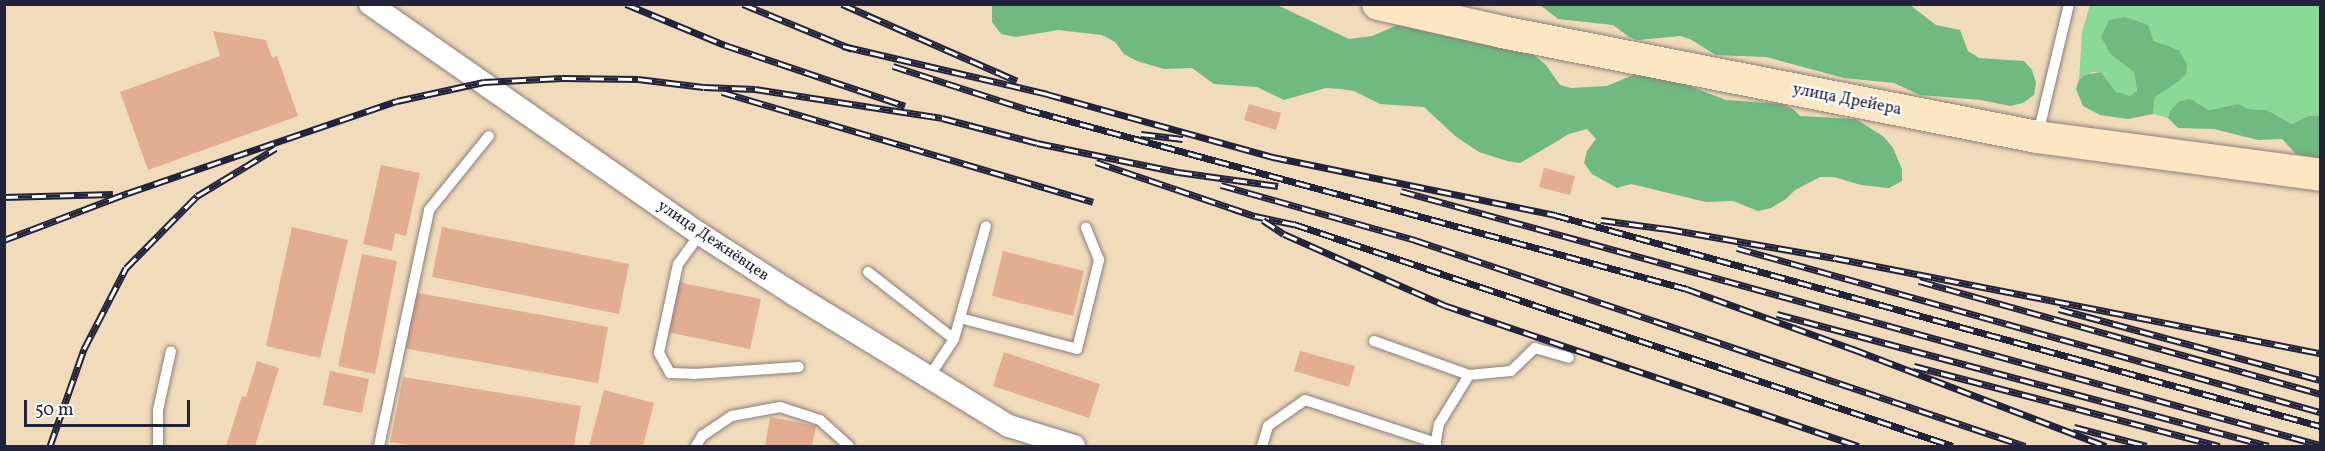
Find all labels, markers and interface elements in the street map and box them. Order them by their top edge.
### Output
street label: улица Дрейера [1791,80,1903,120]
street label: улица Дежнёвцев [653,196,773,286]
scale bar [27,388,194,426]
text: 50 m [35,398,74,423]

